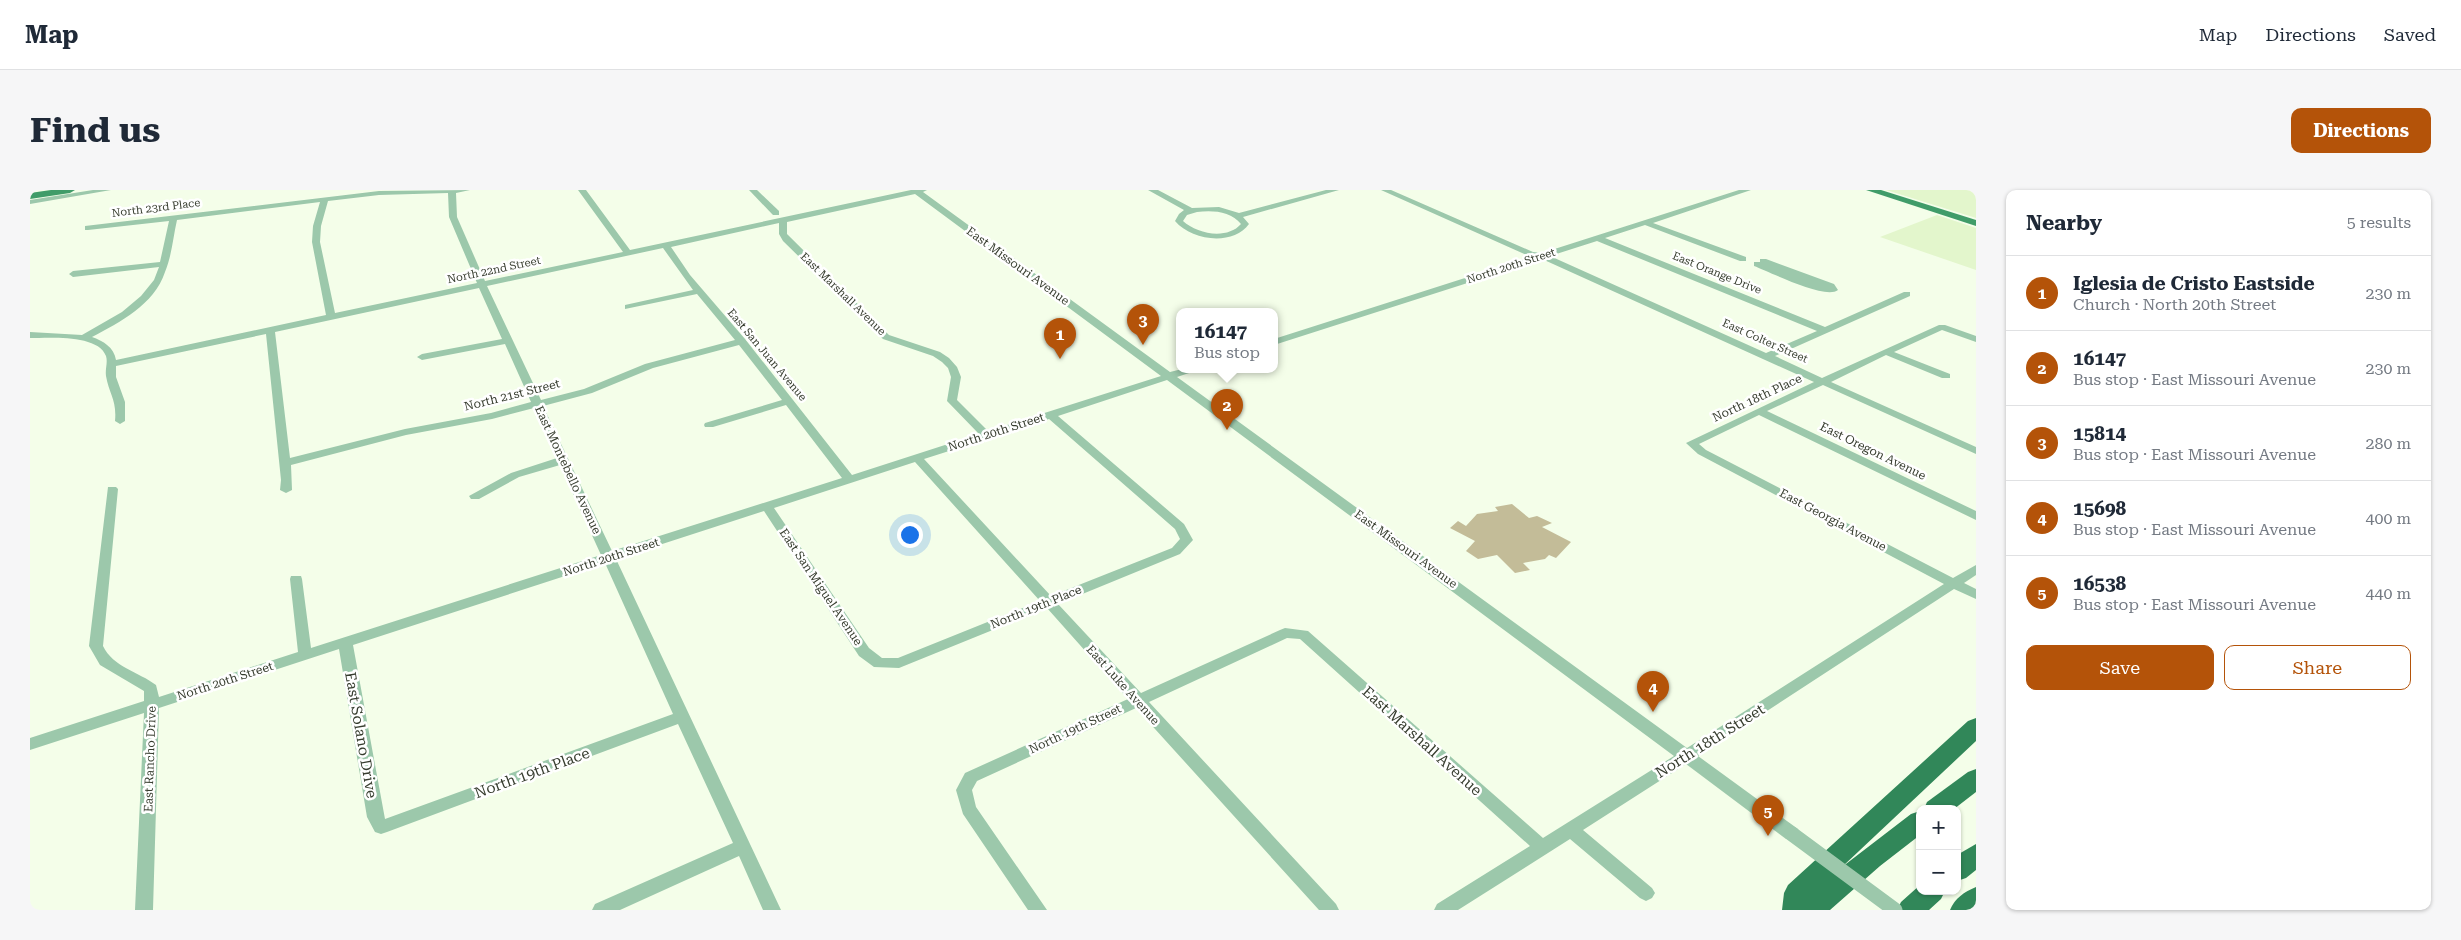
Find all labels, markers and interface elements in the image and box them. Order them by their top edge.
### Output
text: Map [25,21,79,49]
text: Map [2199,24,2237,45]
text: Directions [2265,24,2356,45]
text: Saved [2384,24,2436,45]
button: Directions [2291,108,2431,153]
text: Find us [30,110,160,151]
street label: North 23rd Place [111,196,201,220]
text: Nearby [2026,211,2102,235]
text: 5 results [2347,213,2411,232]
street label: East Missouri Avenue [964,224,1073,308]
street label: North 20th Street [1465,246,1557,286]
street label: East Orange Drive [1671,249,1763,297]
street label: East Marshall Avenue [798,250,888,338]
street label: North 22nd Street [446,254,542,286]
text: Iglesia de Cristo Eastside [2073,272,2315,295]
text: 1 [2038,284,2046,303]
text: 230 m [2365,284,2411,303]
text: Church · North 20th Street [2073,295,2276,314]
pin: 3 [1127,304,1159,345]
street label: East San Juan Avenue [725,306,809,404]
popup [1176,308,1278,373]
street label: East Colter Street [1720,316,1810,366]
pin: 1 [1044,318,1076,359]
text: 16147 [1194,320,1247,343]
text: Bus stop [1194,343,1260,362]
text: 16147 [2073,347,2126,370]
text: 2 [2038,359,2046,378]
text: 230 m [2365,359,2411,378]
text: Bus stop · East Missouri Avenue [2073,370,2316,389]
street label: North 18th Place [1710,371,1804,425]
street label: North 21st Street [463,376,562,414]
pin: 2 [1211,389,1243,430]
street label: East Montebello Avenue [532,404,604,537]
street label: North 20th Street [946,410,1046,454]
street label: East Oregon Avenue [1818,419,1929,483]
text: 15814 [2073,422,2126,445]
text: 3 [2038,434,2046,453]
text: 280 m [2365,434,2411,453]
text: Bus stop · East Missouri Avenue [2073,445,2316,464]
street label: East Georgia Avenue [1777,486,1889,554]
text: 15698 [2073,497,2126,520]
street label: East Missouri Avenue [1352,507,1461,591]
text: 4 [2038,509,2046,528]
text: 400 m [2365,509,2411,528]
text: Bus stop · East Missouri Avenue [2073,520,2316,539]
your location [897,522,923,548]
street label: East San Miguel Avenue [777,526,866,648]
street label: North 20th Street [561,535,661,579]
text: 16538 [2073,572,2126,595]
street label: North 19th Place [988,582,1084,632]
text: 5 [2038,584,2046,603]
text: 440 m [2365,584,2411,603]
text: Bus stop · East Missouri Avenue [2073,595,2316,614]
street label: East Luke Avenue [1084,642,1163,728]
button: Save [2026,645,2214,690]
button: Share [2224,645,2411,690]
street label: North 20th Street [175,659,275,703]
street label: East Solano Drive [341,671,381,799]
pin: 4 [1637,671,1669,712]
street label: East Marshall Avenue [1359,683,1485,799]
street label: North 18th Street [1652,700,1768,782]
street label: North 19th Street [1027,701,1124,757]
street label: East Rancho Drive [141,705,159,812]
street label: North 19th Place [472,744,592,802]
pin: 5 [1752,795,1784,836]
map controls [1916,805,1961,895]
button: + [1916,805,1961,850]
button: − [1916,850,1961,895]

